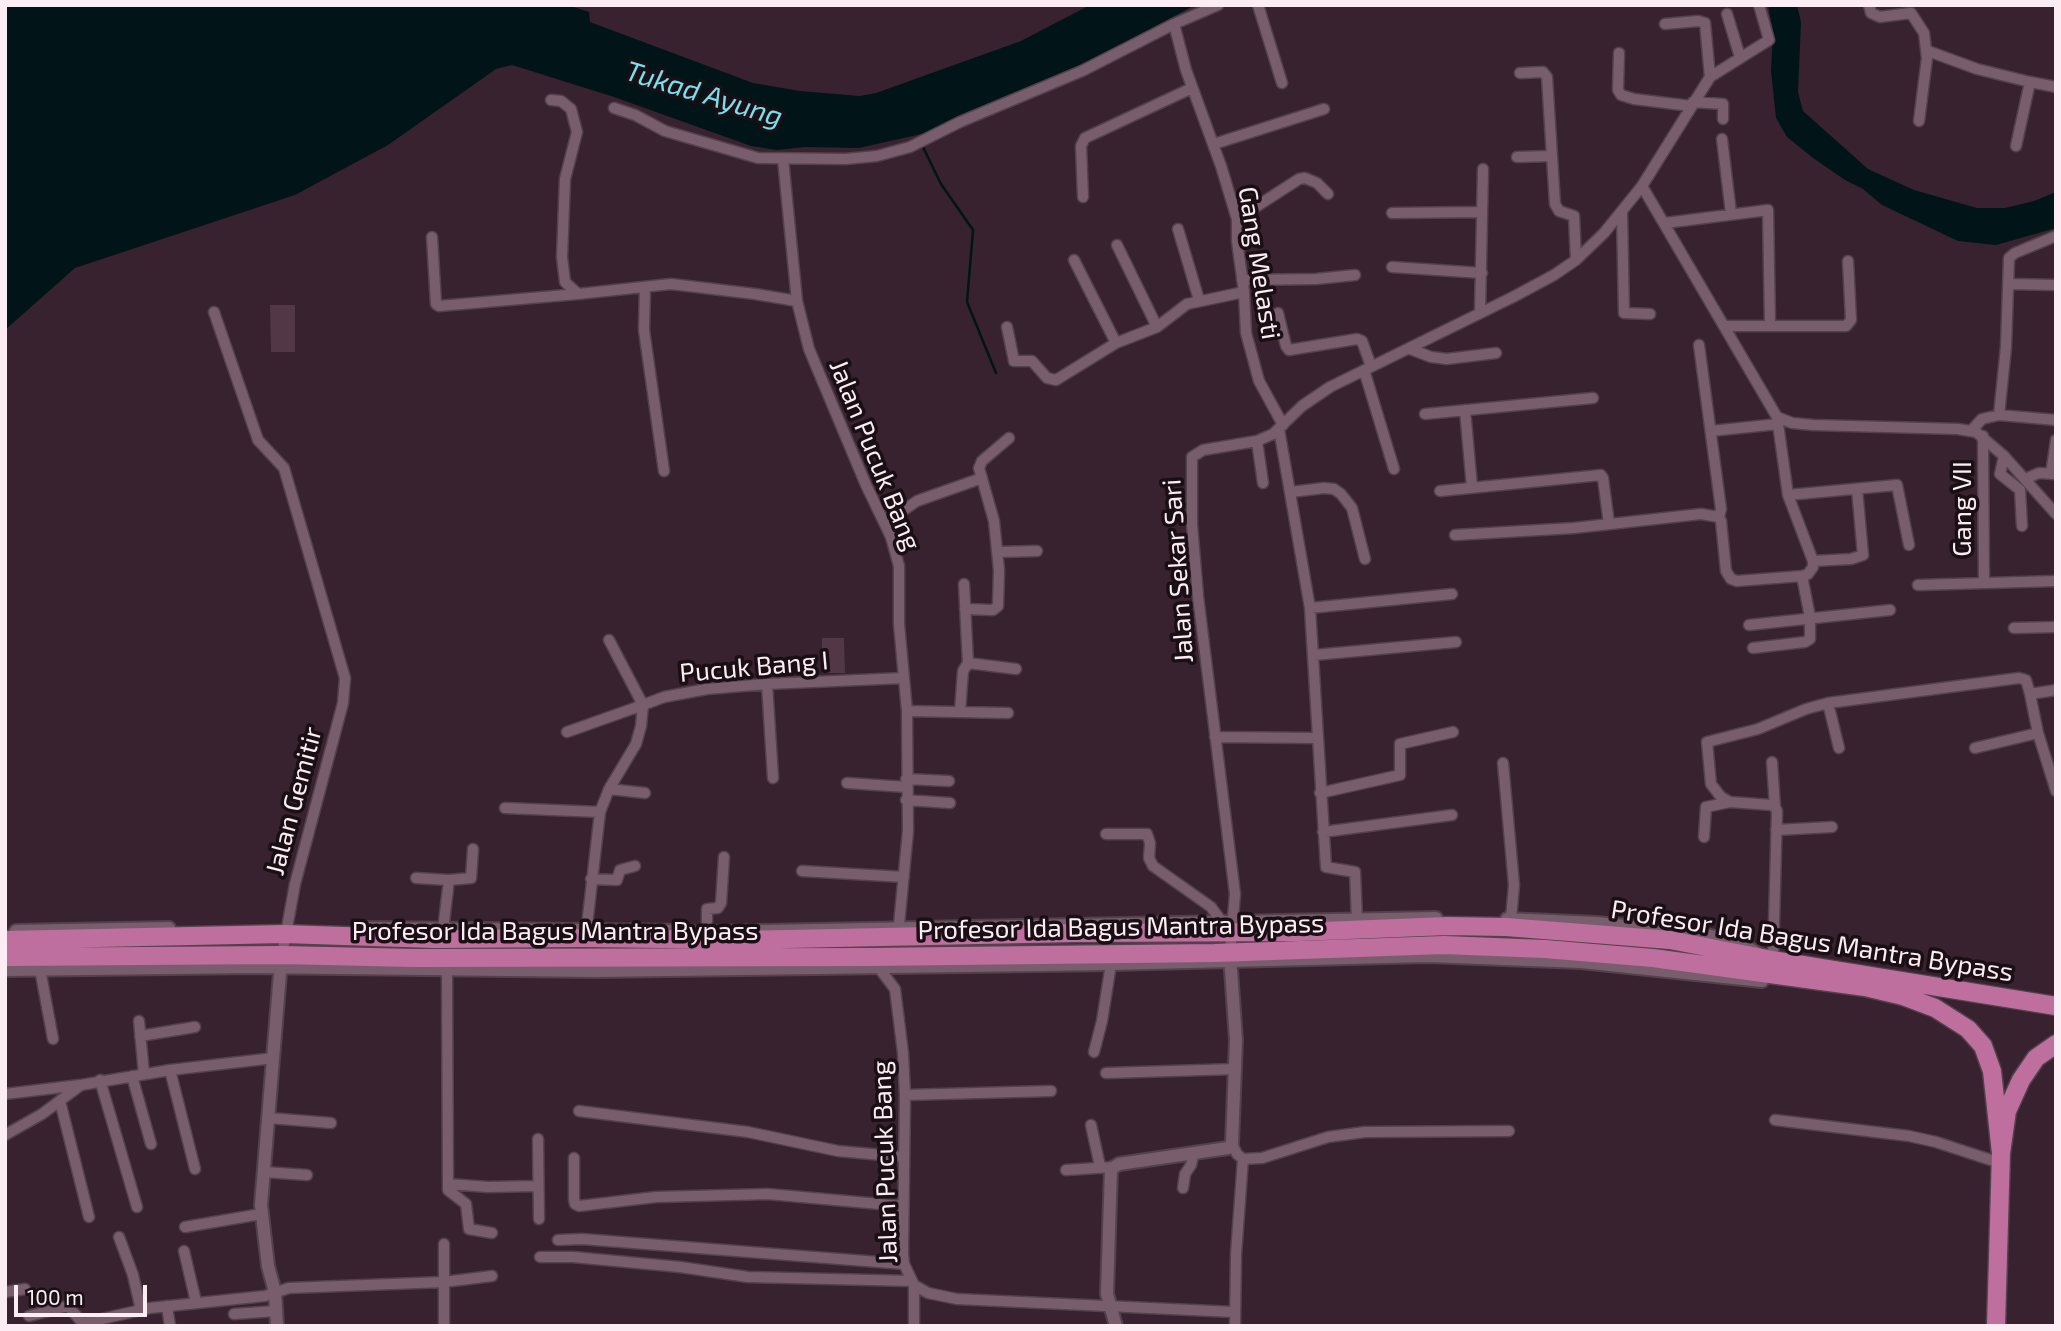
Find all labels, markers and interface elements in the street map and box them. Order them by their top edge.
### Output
water label: Tukad Ayung [621,54,787,134]
street label: Gang Melasti [1232,184,1286,342]
street label: Jalan Pucuk Bang [823,355,927,555]
street label: Gang VII [1946,461,1978,557]
street label: Jalan Sekar Sari [1156,478,1200,664]
street label: Pucuk Bang I [678,645,830,689]
street label: Jalan Gemitir [259,723,329,879]
street label: Profesor Ida Bagus Mantra Bypass [1609,894,2015,988]
street label: Profesor Ida Bagus Mantra Bypass [917,908,1325,946]
street label: Profesor Ida Bagus Mantra Bypass [352,915,758,947]
street label: Jalan Pucuk Bang [866,1060,904,1264]
scale bar [18,1272,150,1316]
text: 100 m [27,1284,84,1309]

